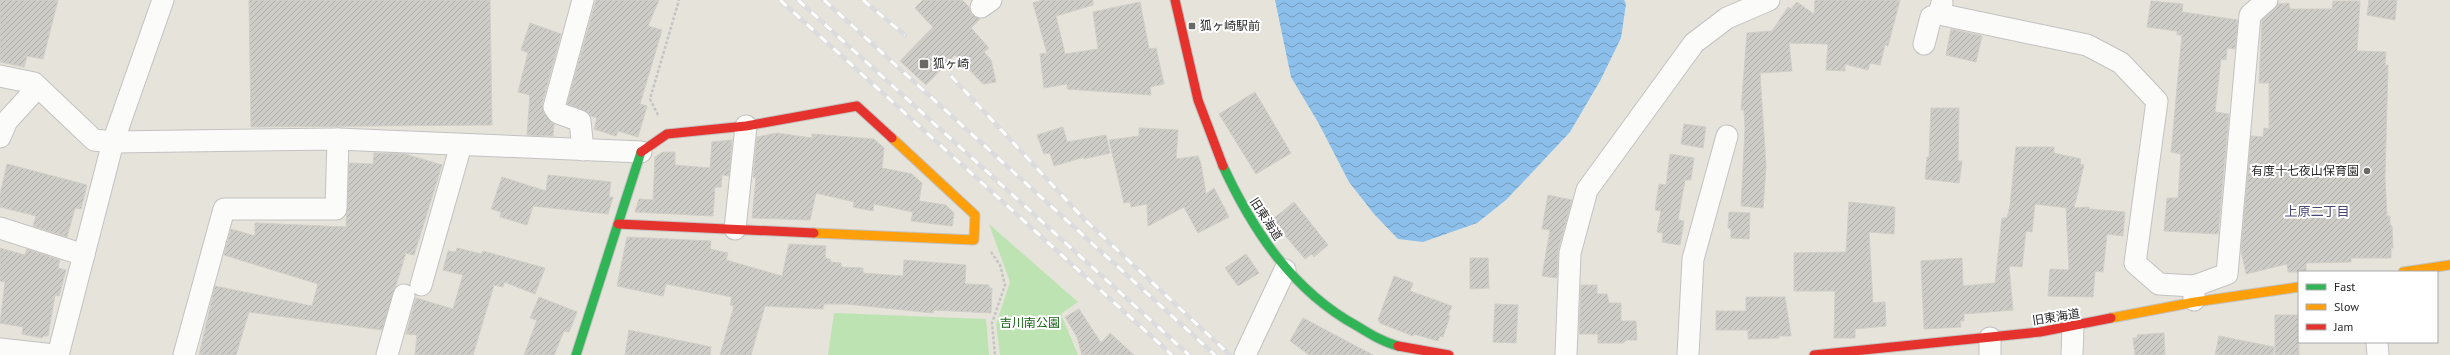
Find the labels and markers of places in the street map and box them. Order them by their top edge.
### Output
place label: 狐ヶ崎駅前 [1200,18,1260,33]
marker: 狐ヶ崎駅前 [1187,21,1197,31]
place label: 狐ヶ崎 [933,56,969,71]
marker: 狐ヶ崎 [918,58,930,70]
place label: 有度十七夜山保育園 [2251,163,2359,178]
marker: 有度十七夜山保育園 [2362,166,2372,176]

